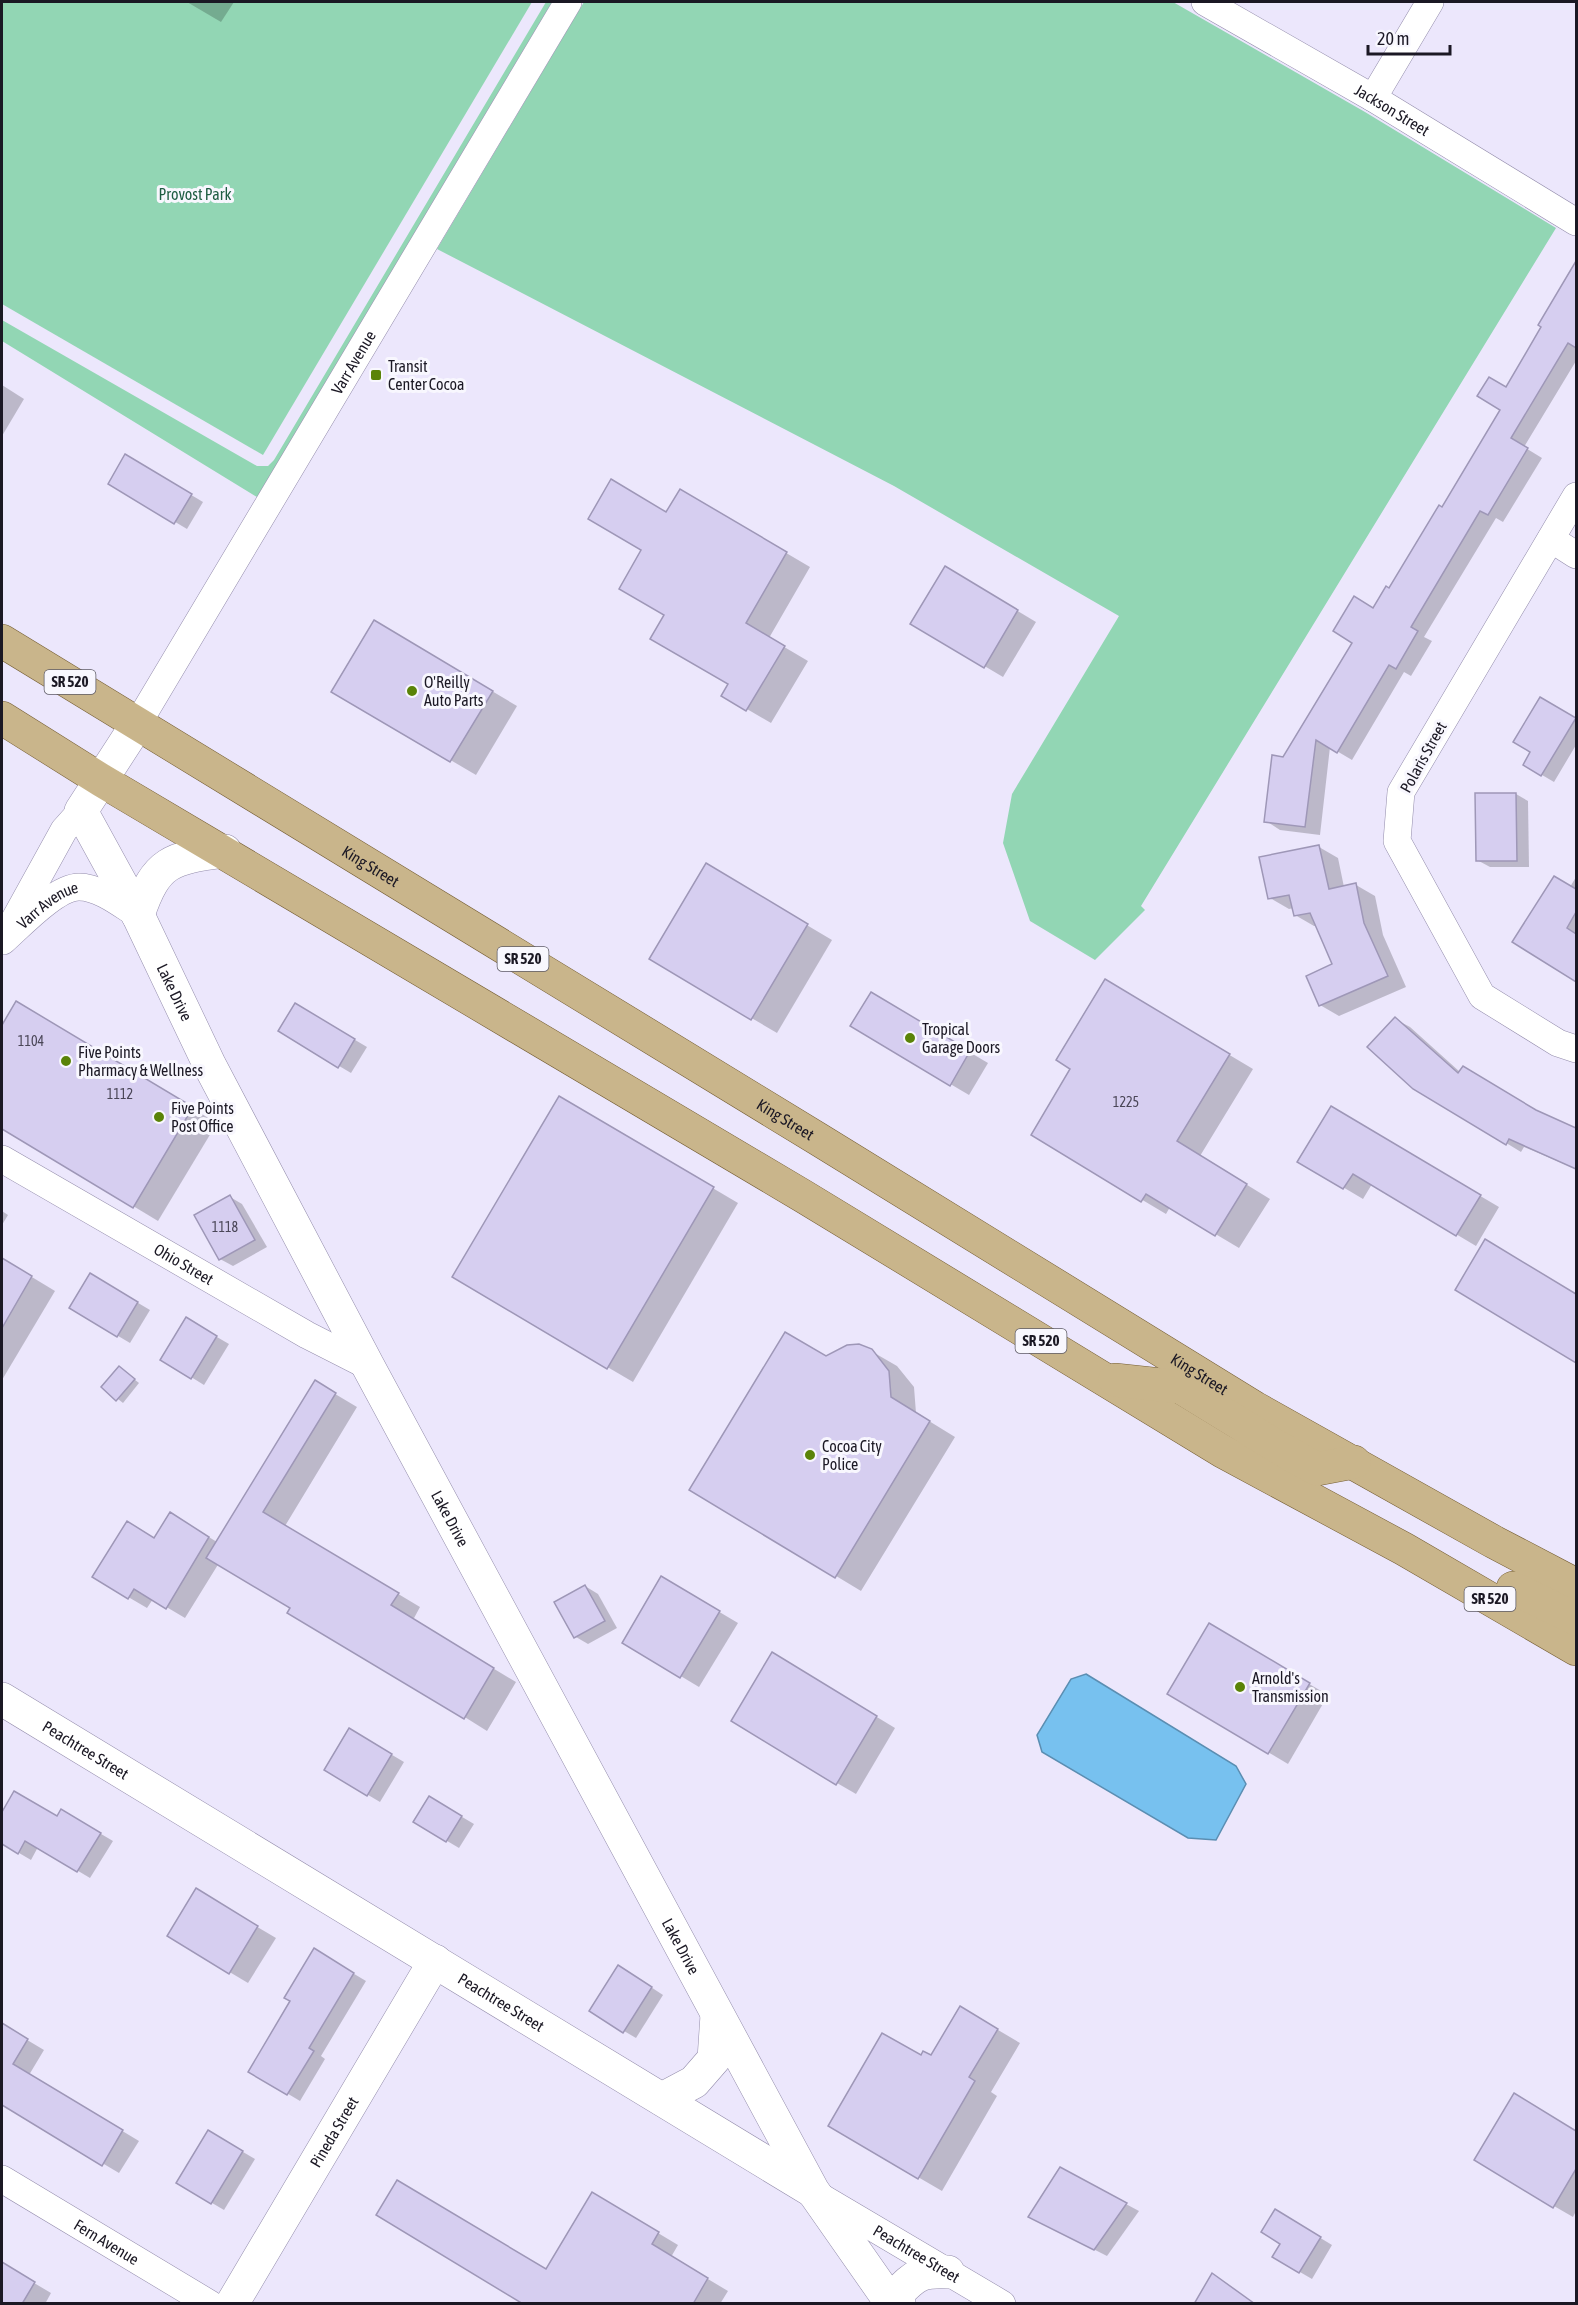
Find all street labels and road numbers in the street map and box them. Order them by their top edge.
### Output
street label: Jackson Street [1352,81,1433,139]
street label: Varr Avenue [327,327,379,397]
road number: SR 520 [44,670,96,694]
street label: Polaris Street [1396,718,1450,796]
street label: King Street [339,842,403,890]
street label: Varr Avenue [13,878,79,932]
road number: SR 520 [498,947,548,971]
street label: Lake Drive [154,961,196,1024]
street label: King Street [754,1095,818,1144]
street label: Ohio Street [151,1240,217,1288]
road number: SR 520 [1016,1329,1066,1353]
street label: King Street [1168,1350,1232,1398]
street label: Lake Drive [428,1487,473,1550]
road number: SR 520 [1464,1587,1516,1611]
street label: Peachtree Street [40,1717,132,1783]
street label: Lake Drive [659,1915,703,1977]
street label: Peachtree Street [455,1969,548,2035]
street label: Pineda Street [306,2093,362,2170]
street label: Fern Avenue [71,2215,142,2268]
street label: Peachtree Street [870,2221,963,2286]

